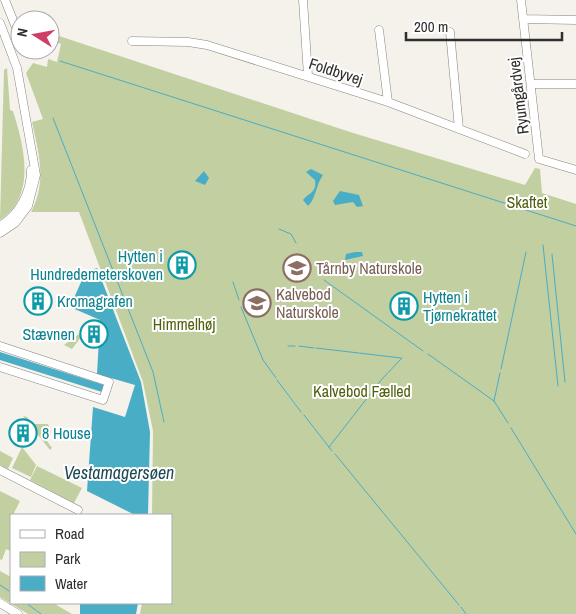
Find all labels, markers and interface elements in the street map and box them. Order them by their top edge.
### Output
north arrow [10,10,60,60]
scale bar [406,10,562,42]
text: 200 m [414,16,448,37]
text: N [13,27,32,38]
street label: Foldbyvej [306,52,366,90]
street label: Ryumgårdvej [502,56,534,136]
park label: Skaftet [507,191,548,213]
place label: Hytten i Hundredemeterskoven [30,245,163,285]
building icon: Hytten i Hundredemeterskoven [167,250,197,280]
school or university icon: Tårnby Naturskole [282,253,312,283]
place label: Tårnby Naturskole [316,257,422,279]
place label: Kalvebod Naturskole [276,283,339,323]
building icon: Kromagrafen [23,286,53,316]
place label: Hytten i Tjørnekrattet [423,286,497,326]
school or university icon: Kalvebod Naturskole [242,288,272,318]
place label: Kromagrafen [57,290,133,312]
building icon: Hytten i Tjørnekrattet [389,291,419,321]
park label: Himmelhøj [153,313,215,335]
building icon: Stævnen [79,319,109,349]
place label: Stævnen [22,323,75,345]
park label: Kalvebod Fælled [313,380,411,402]
building icon: 8 House [8,418,38,448]
place label: 8 House [42,422,91,444]
water label: Vestamagersøen [64,460,174,485]
legend [10,514,172,604]
text: Road [55,523,84,544]
text: Park [55,548,81,569]
text: Water [55,573,87,594]

